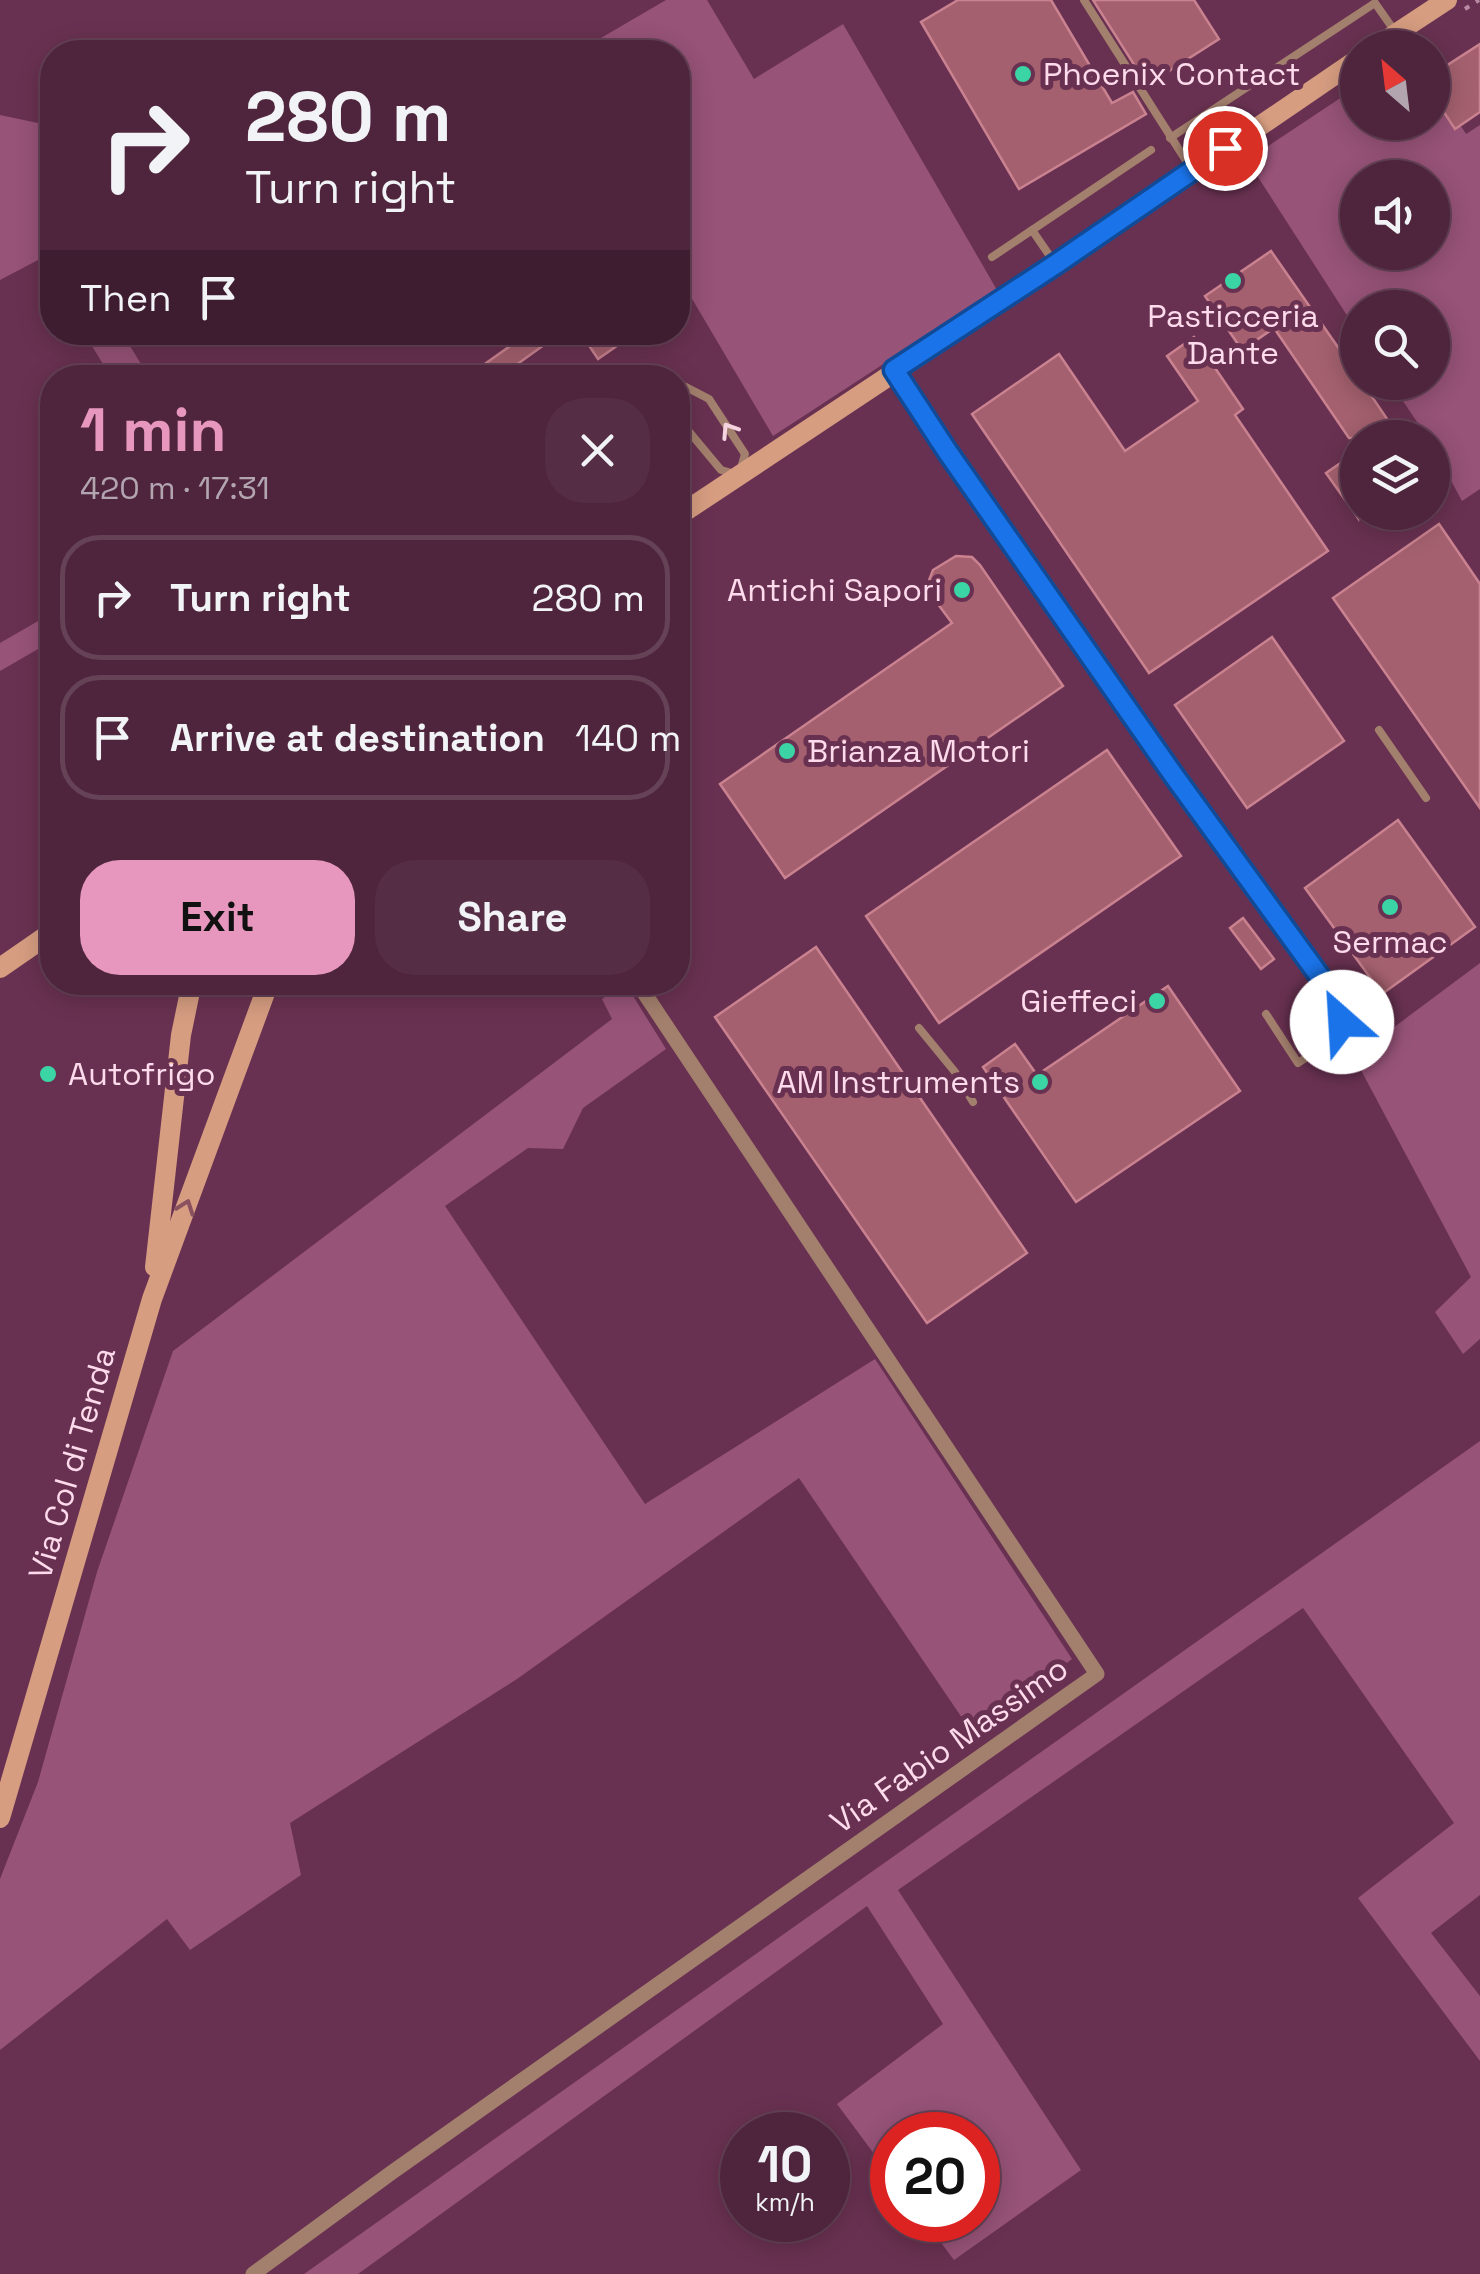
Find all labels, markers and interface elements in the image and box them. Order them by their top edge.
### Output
north arrow [1340,30,1450,140]
map controls [1340,30,1450,530]
place label: Phoenix Contact [1043,54,1301,94]
marker: Phoenix Contact [1012,63,1034,85]
text: 280 m [245,72,452,161]
icon: right [80,80,210,210]
pin [1183,106,1268,191]
icon: arrive [1198,121,1253,176]
text: Turn right [245,159,456,216]
button: sound [1340,160,1450,270]
icon: arrive [191,270,246,325]
marker: Pasticceria Dante [1222,270,1244,292]
text: Then [80,274,171,322]
button: search [1340,290,1450,400]
place label: Pasticceria Dante [1147,296,1319,373]
text: 1 min [80,392,227,469]
button: close [545,398,650,503]
button: layers [1340,420,1450,530]
one-way arrow [723,423,742,441]
text: 420 m · 17:31 [80,468,270,508]
icon: right [85,570,140,625]
place label: Antichi Sapori [727,570,942,610]
text: Turn right [170,574,351,622]
text: 280 m [532,574,645,622]
marker: Antichi Sapori [951,579,973,601]
icon: arrive [85,710,140,765]
text: Arrive at destination [170,714,545,762]
text: 140 m [575,714,681,762]
place label: Brianza Motori [807,731,1030,771]
marker: Brianza Motori [776,740,798,762]
button: Exit [80,860,355,975]
button: Share [375,860,650,975]
marker: Sermac [1379,896,1401,918]
place label: Sermac [1332,922,1448,962]
position arrow [1290,970,1394,1074]
place label: Gieffeci [1020,981,1137,1021]
marker: Gieffeci [1146,990,1168,1012]
place label: Autofrigo [68,1054,215,1094]
place label: AM Instruments [776,1062,1020,1102]
marker: Autofrigo [37,1063,59,1085]
marker: AM Instruments [1029,1071,1051,1093]
one-way arrow [174,1200,195,1217]
street label: Via Col di Tenda [20,1342,124,1584]
street label: Via Fabio Massimo [822,1648,1076,1842]
speed limit sign: 20 [870,2112,1000,2242]
text: 10 [758,2133,813,2197]
text: km/h [755,2186,815,2218]

